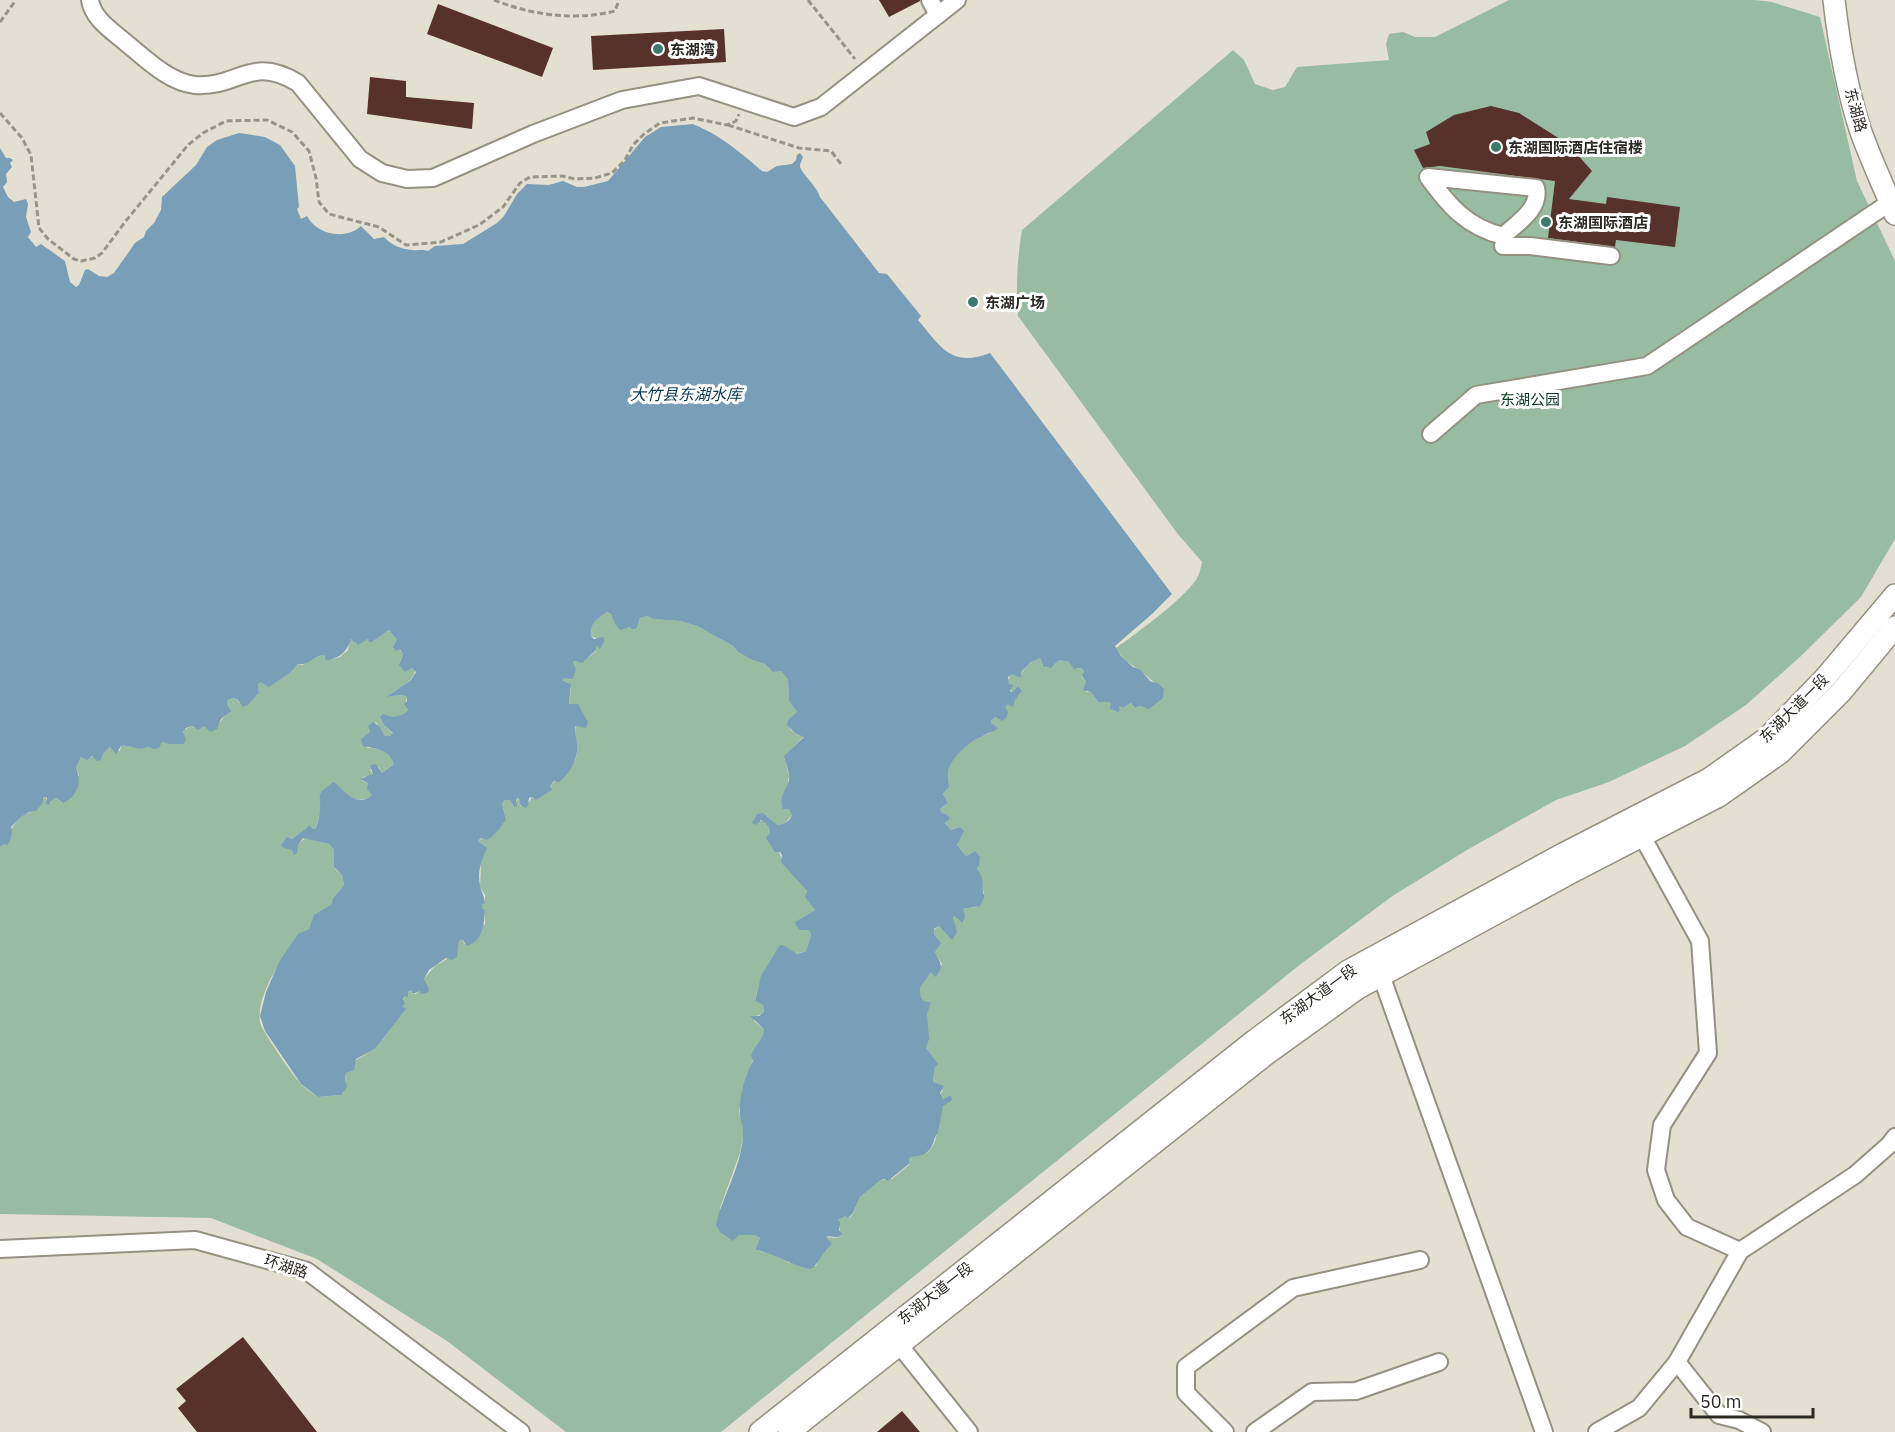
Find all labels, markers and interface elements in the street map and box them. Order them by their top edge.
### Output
place label: 东湖湾 [670,40,715,59]
marker: 东湖湾 [651,42,665,56]
street label: 东湖路 [1841,86,1871,134]
place label: 东湖国际酒店住宿楼 [1508,138,1643,157]
marker: 东湖国际酒店住宿楼 [1489,140,1503,154]
place label: 东湖国际酒店 [1558,213,1648,232]
marker: 东湖国际酒店 [1539,215,1553,229]
place label: 东湖广场 [985,293,1045,312]
marker: 东湖广场 [966,295,980,309]
water label: 大竹县东湖水库 [630,384,745,404]
park label: 东湖公园 [1500,390,1560,409]
street label: 东湖大道一段 [1755,669,1833,747]
street label: 东湖大道一段 [1276,960,1360,1028]
street label: 环湖路 [262,1250,310,1282]
street label: 东湖大道一段 [894,1258,976,1328]
scale bar [1691,1381,1812,1419]
text: 50 m [1700,1390,1742,1413]

